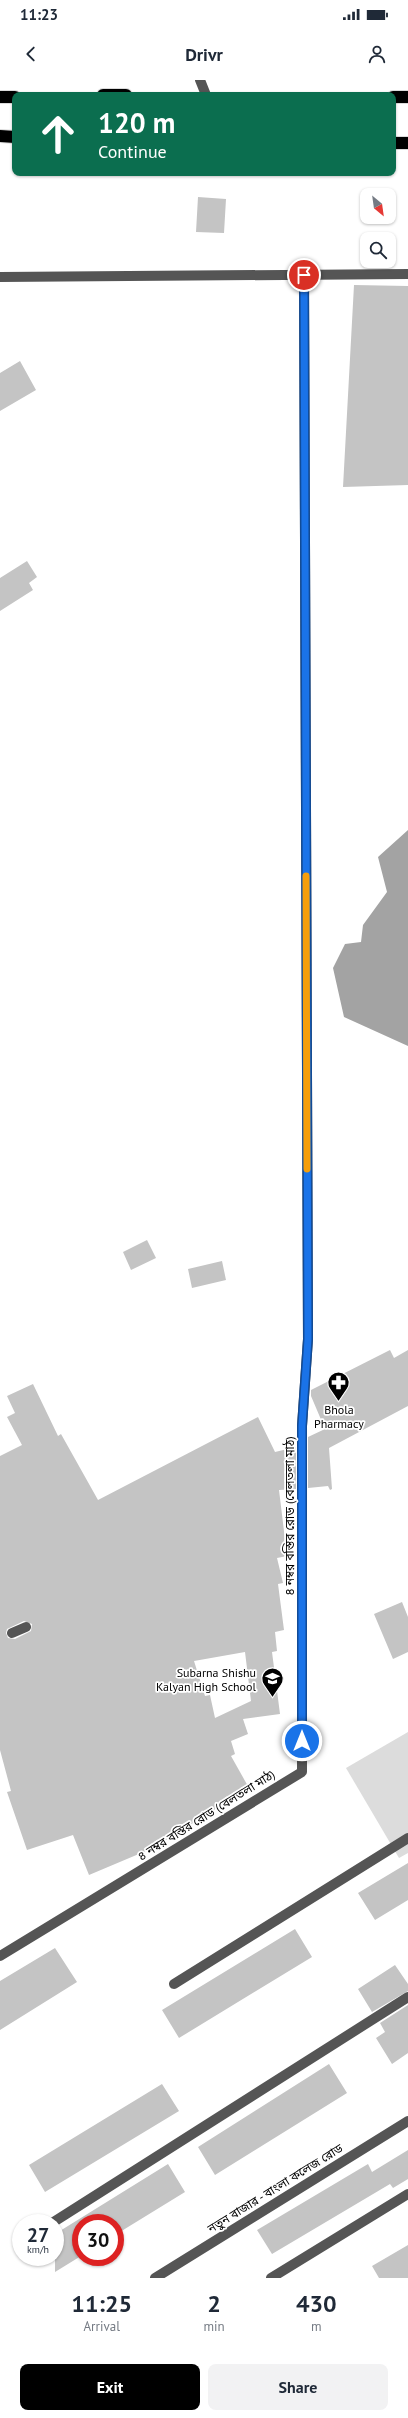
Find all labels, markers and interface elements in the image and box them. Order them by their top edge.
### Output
text: 11:23 [20,5,58,24]
icon: back [20,43,42,65]
text: Drivr [185,43,223,66]
icon: person [366,43,388,65]
text: 120 m [98,104,175,141]
icon: ahead [32,108,84,160]
text: Continue [98,140,167,163]
north arrow [360,188,396,224]
map controls [360,188,396,268]
button: search [360,232,396,268]
pin [287,258,321,292]
icon: arrive [293,264,315,286]
pharmacy icon: Bhola Pharmacy [326,1369,352,1402]
place label: Bhola Pharmacy [314,1402,364,1431]
street label: ৪ নম্বর বস্তির রোড (বেলতলা মাঠ) [282,1436,297,1596]
place label: Subarna Shishu Kalyan High School [156,1665,256,1694]
school or university icon: Subarna Shishu Kalyan High School [259,1666,285,1699]
position arrow [281,1720,323,1762]
street label: ৪ নম্বর বস্তির রোড (বেলতলা মাঠ) [135,1766,277,1864]
street label: নতুন বাজার - বাংলা কলেজ রোড [204,2140,346,2237]
speed limit sign: 30 [72,2214,124,2266]
text: 27 [27,2222,49,2248]
text: km/h [27,2243,49,2256]
text: 11:25 [71,2288,132,2319]
text: 2 [207,2288,221,2319]
text: 430 [296,2288,337,2319]
text: Arrival [84,2318,120,2335]
text: min [203,2318,225,2335]
text: m [311,2318,322,2335]
button: Exit [20,2364,200,2410]
button: Share [208,2364,388,2410]

